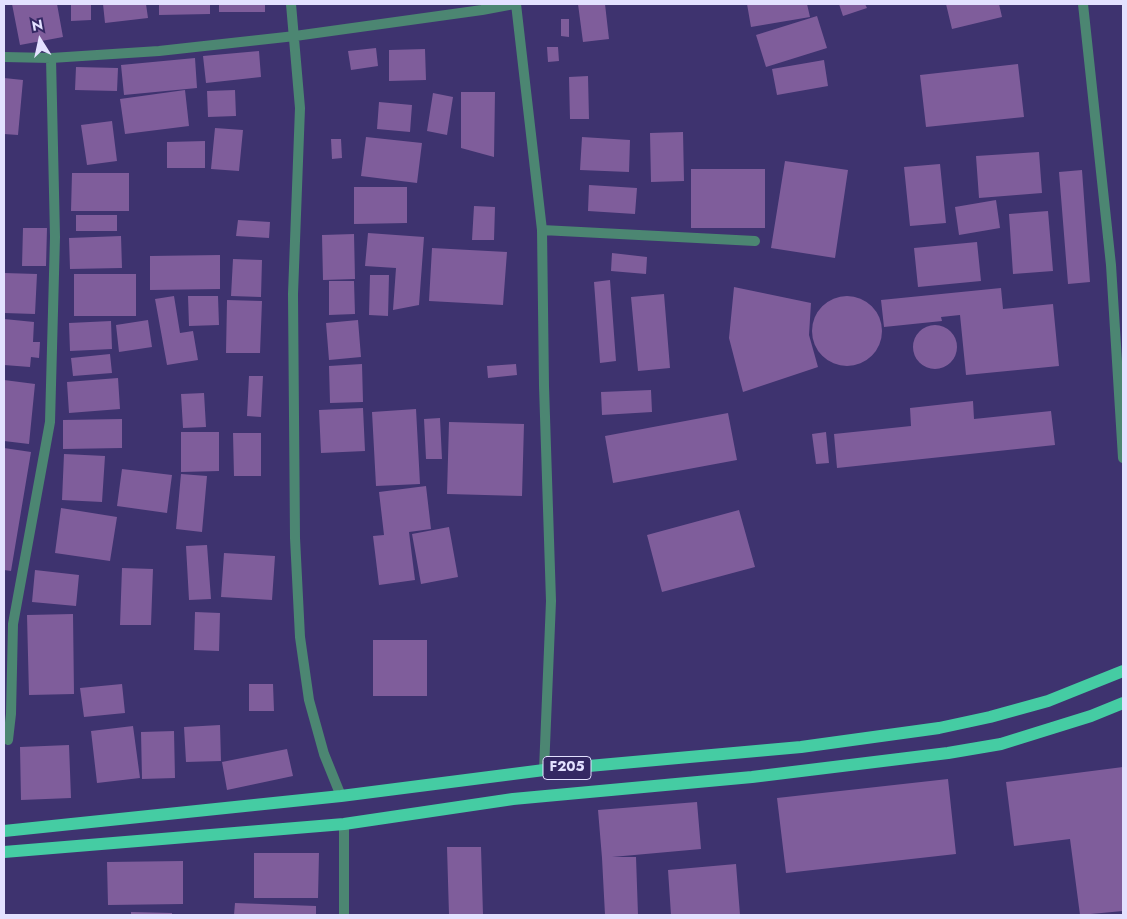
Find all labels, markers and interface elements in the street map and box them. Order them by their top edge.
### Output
text: N [30,14,45,36]
north arrow [15,15,65,65]
road number: F205 [543,756,591,780]

